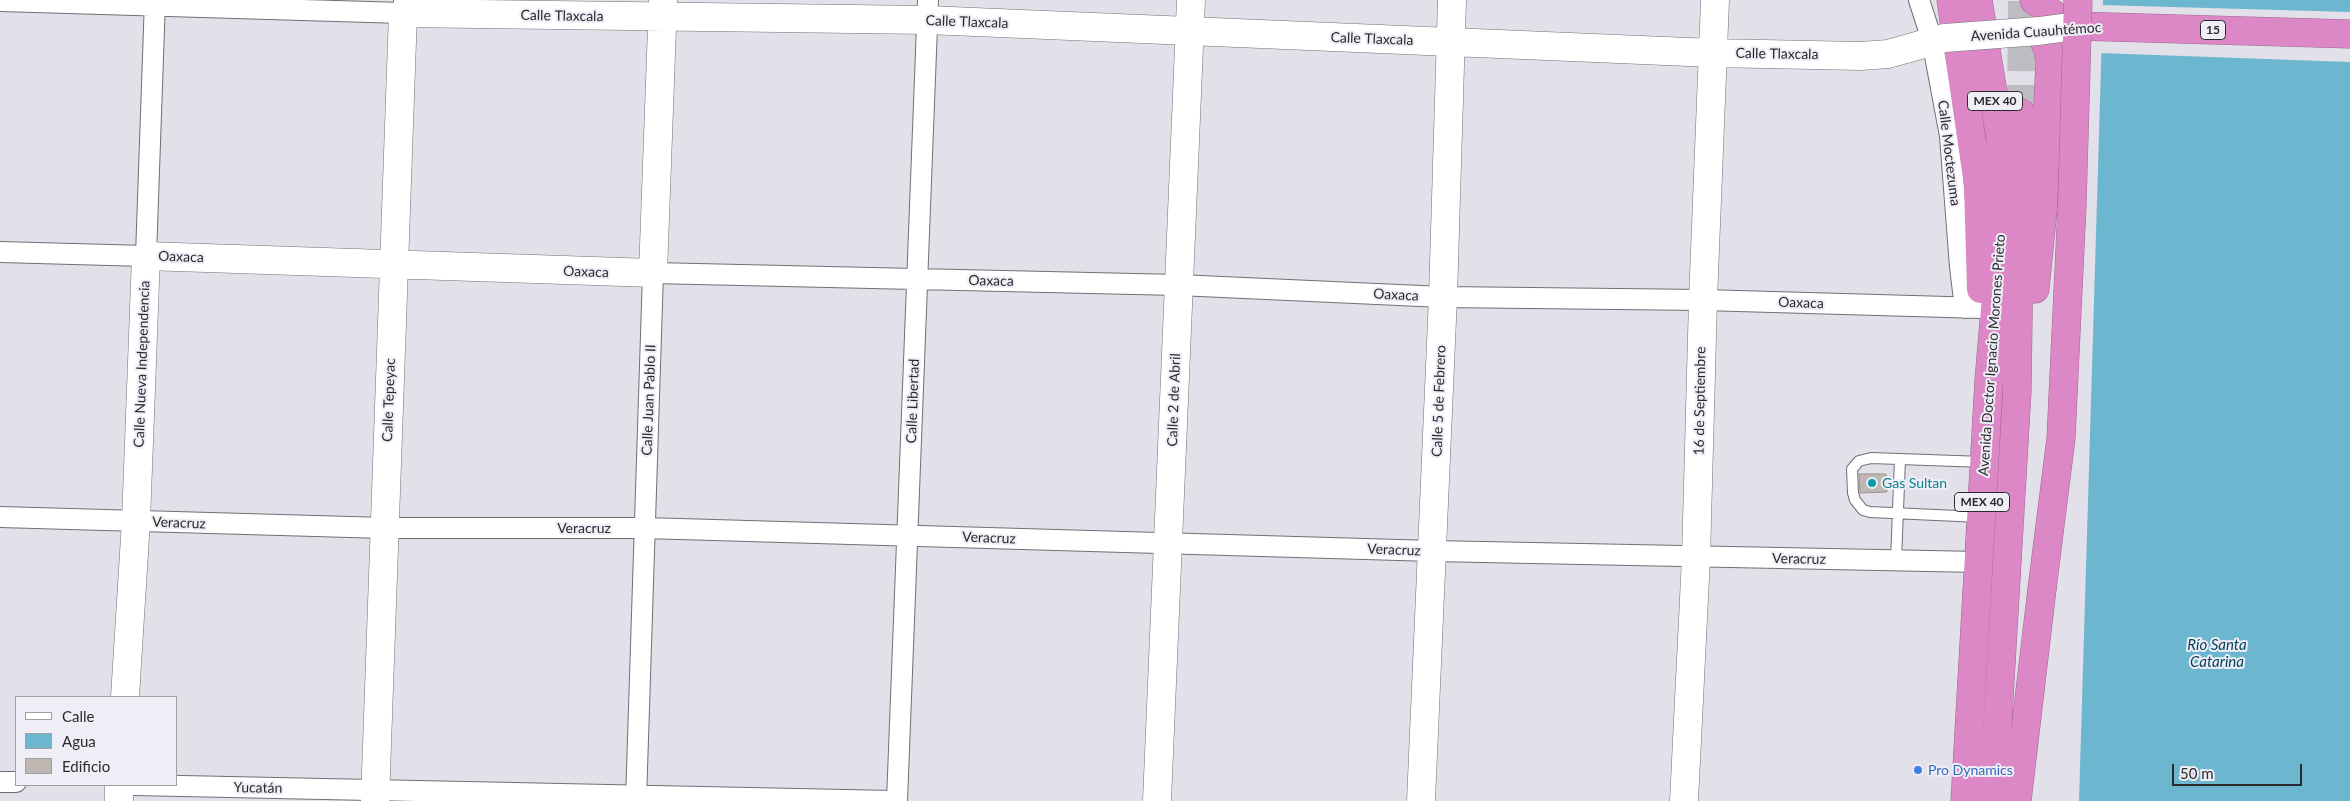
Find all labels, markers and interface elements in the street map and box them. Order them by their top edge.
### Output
street label: Calle Tlaxcala [520,7,604,25]
street label: Calle Tlaxcala [925,12,1009,32]
street label: Avenida Cuauhtémoc [1970,19,2102,45]
road number: 15 [2200,20,2226,40]
street label: Calle Tlaxcala [1330,29,1414,49]
street label: Calle Tlaxcala [1735,45,1819,63]
road number: MEX 40 [1968,92,2022,110]
street label: Calle Moctezuma [1934,99,1964,207]
street label: Avenida Doctor Ignacio Morones Prieto [1975,234,2009,476]
street label: Oaxaca [158,248,204,266]
street label: Oaxaca [563,263,609,281]
street label: Oaxaca [968,272,1014,290]
street label: Calle Nueva Independencia [131,280,153,448]
street label: Oaxaca [1373,285,1419,305]
street label: Oaxaca [1778,294,1824,312]
street label: Calle Juan Pablo II [639,344,659,456]
street label: Calle 5 de Febrero [1429,345,1449,457]
street label: 16 de Septiembre [1691,346,1709,456]
street label: Calle 2 de Abril [1164,353,1184,447]
street label: Calle Tepeyac [379,358,399,442]
street label: Calle Libertad [903,358,923,444]
place label: Gas Sultan [1882,475,1947,491]
marker: Gas Sultan [1866,477,1878,489]
road number: MEX 40 [1954,492,2010,512]
street label: Veracruz [152,514,206,532]
street label: Veracruz [557,520,611,536]
street label: Veracruz [962,529,1016,547]
street label: Veracruz [1367,541,1421,559]
street label: Veracruz [1772,550,1826,568]
water label: Río Santa Catarina [2187,636,2247,671]
legend [15,696,178,786]
text: Calle [62,707,94,725]
text: Agua [62,732,96,750]
scale bar [2175,754,2305,786]
text: Edificio [62,757,110,775]
place label: Pro Dynamics [1928,762,2013,778]
marker: Pro Dynamics [1912,764,1924,776]
text: 50 m [2180,764,2214,782]
street label: Yucatán [234,779,282,797]

